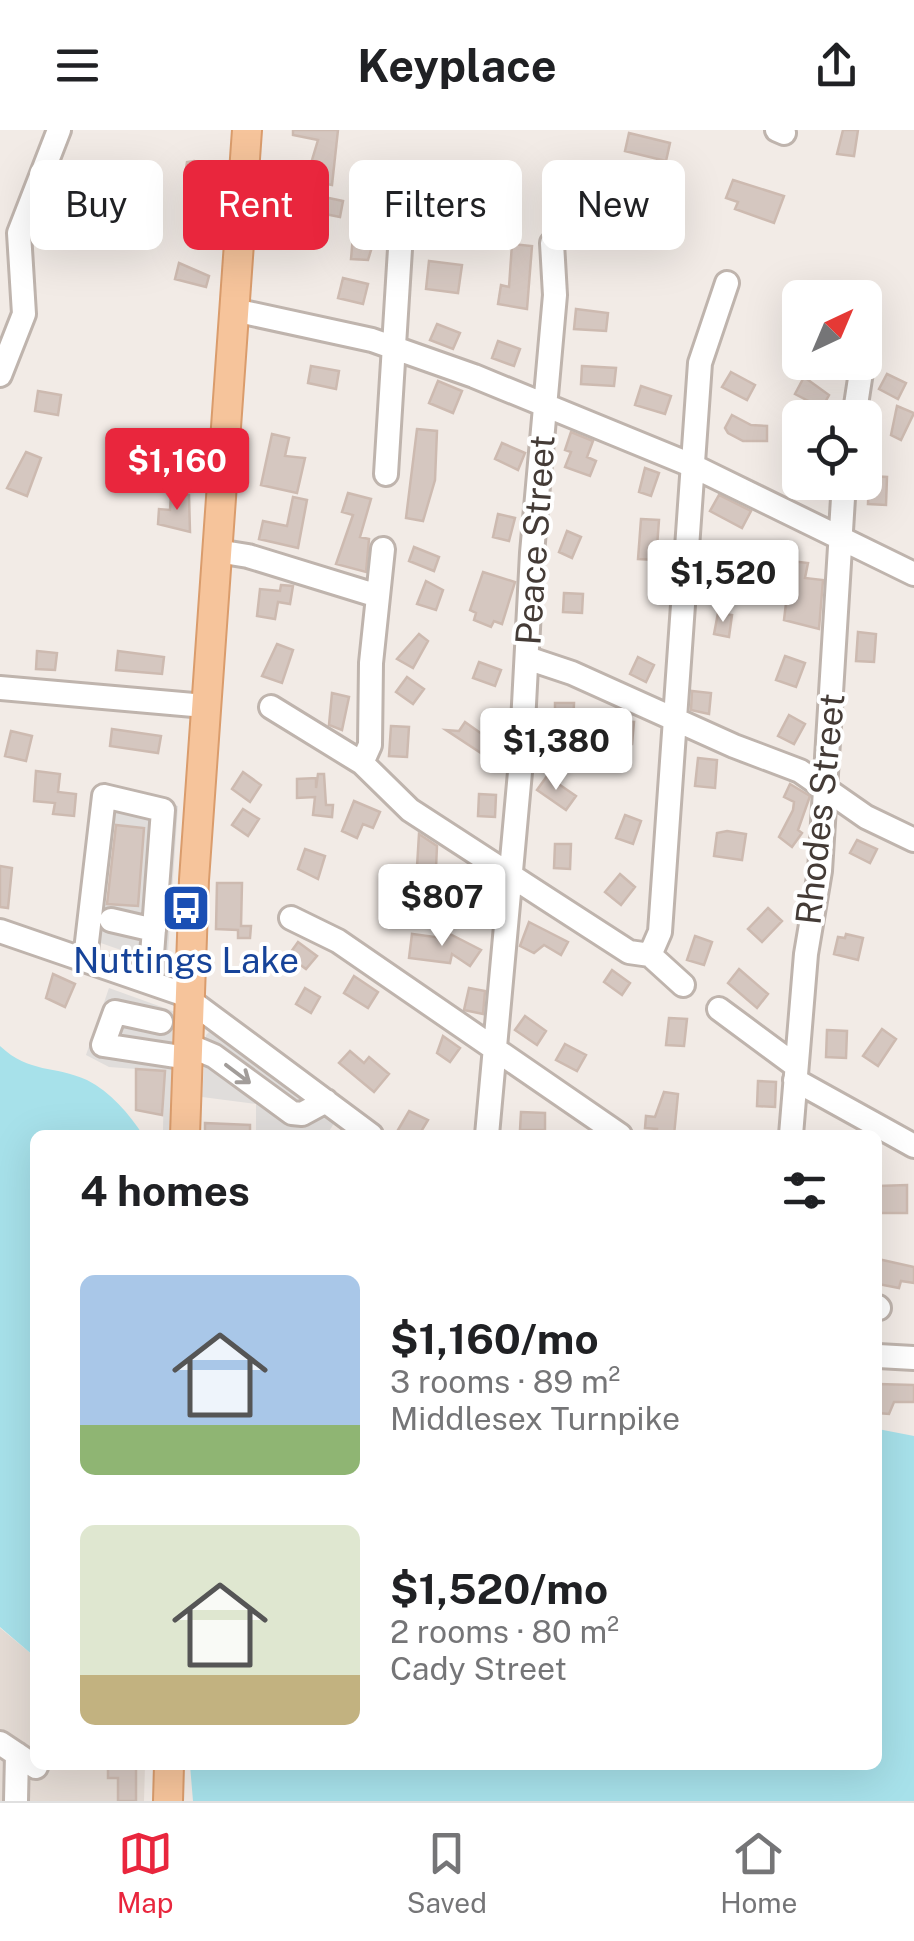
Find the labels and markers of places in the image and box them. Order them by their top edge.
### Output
pin: $1,160 [96,428,258,513]
pin: $1,520 [642,540,804,625]
pin: $1,380 [475,708,637,793]
pin: $807 [383,864,501,949]
bus stop icon: Nuttings Lake [160,882,212,934]
place label: Nuttings Lake [73,940,299,981]

